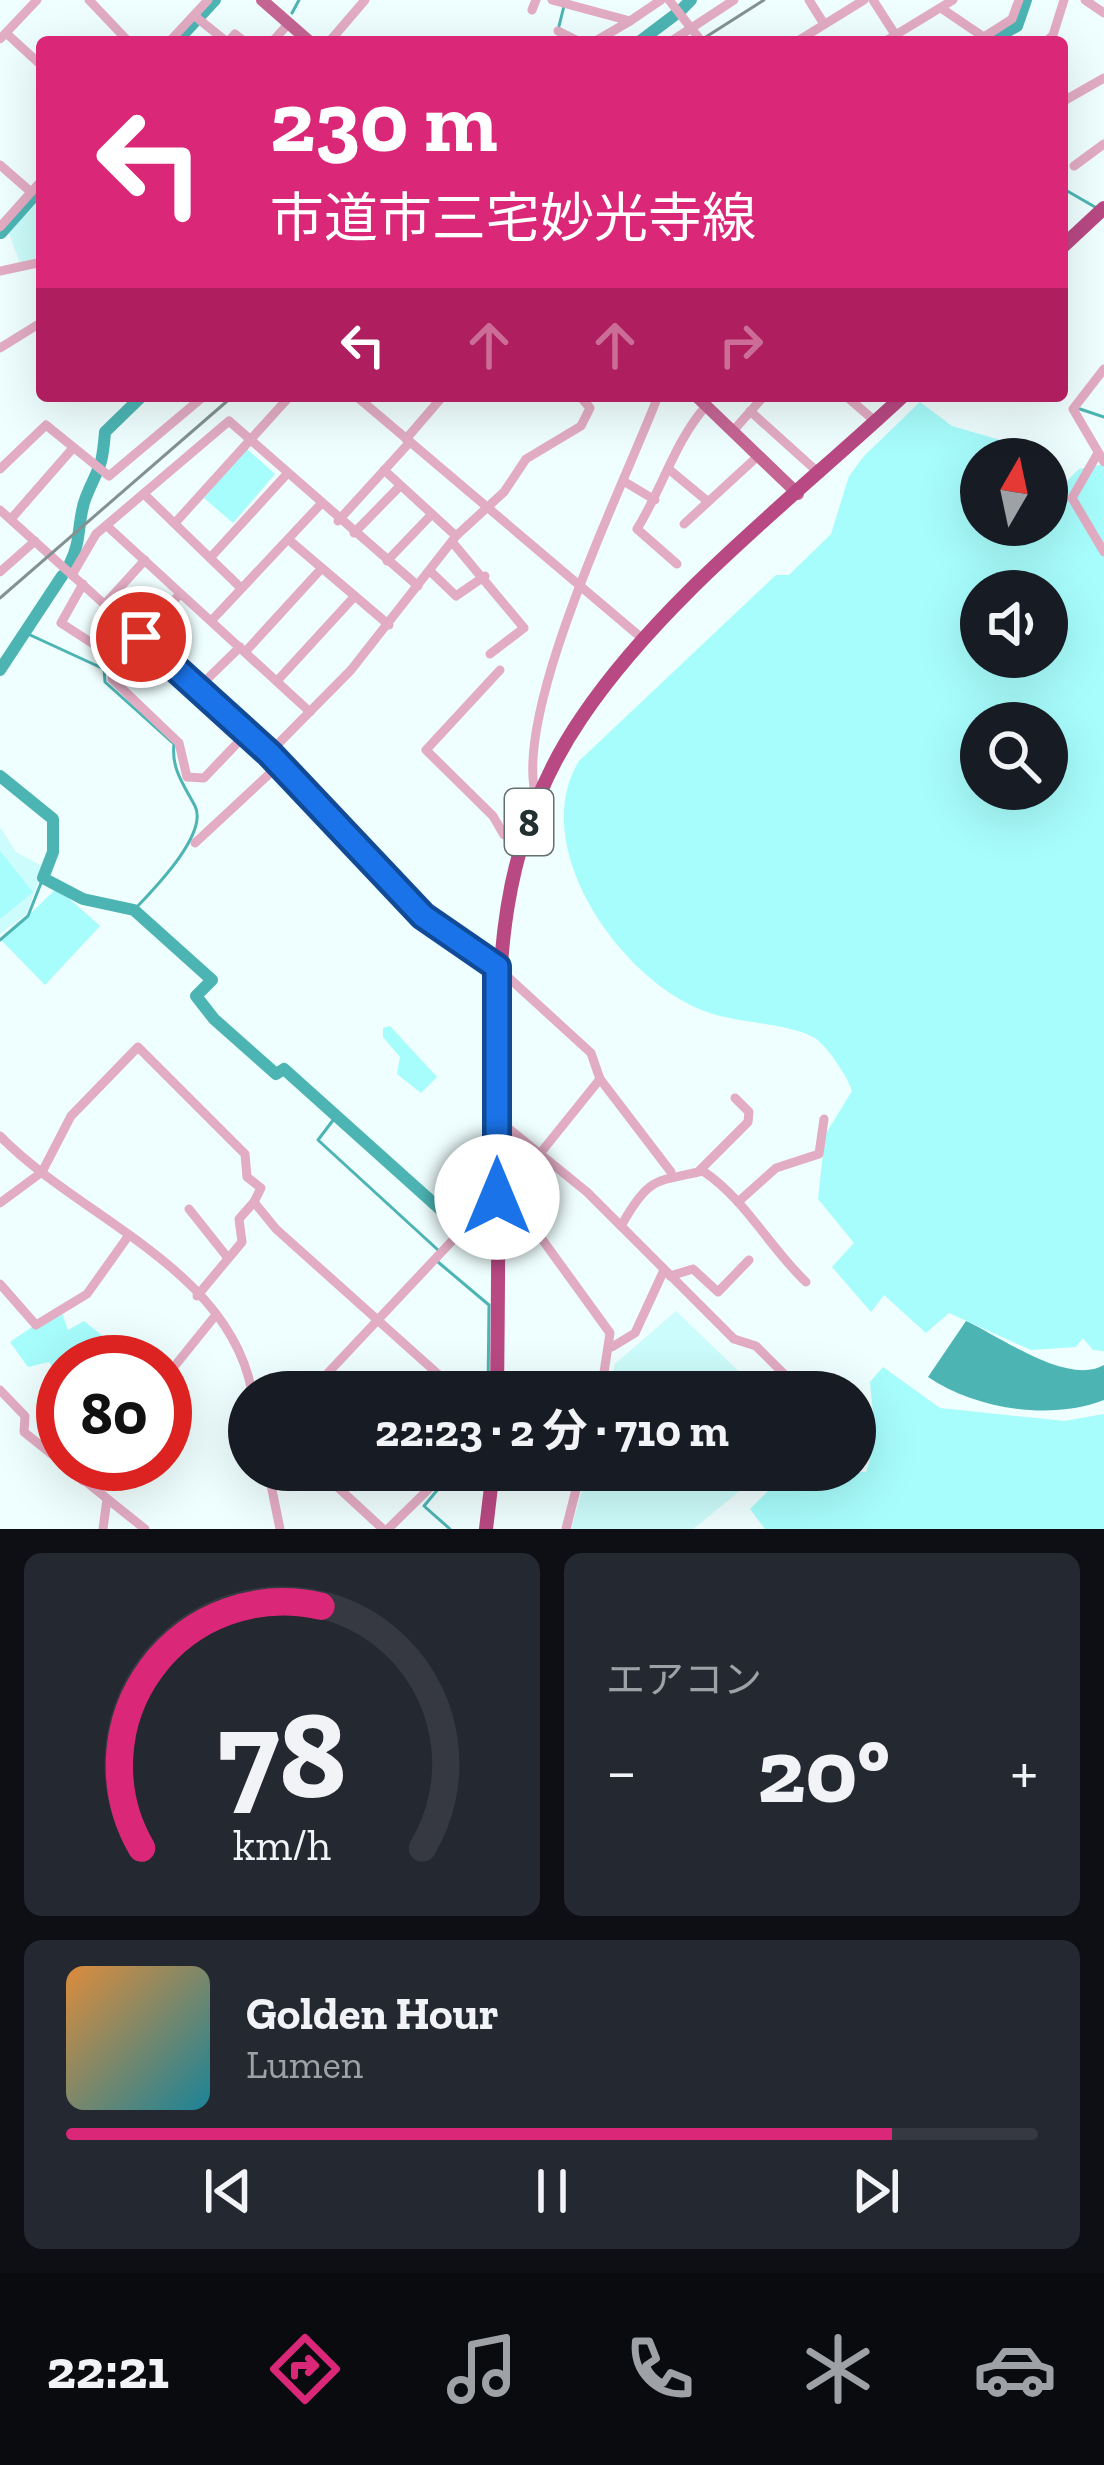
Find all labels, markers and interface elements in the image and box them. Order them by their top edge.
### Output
text: 230 m [270,72,498,173]
icon: left [72,84,228,240]
text: 市道市三宅妙光寺線 [270,186,756,251]
icon: left [330,312,396,378]
icon: ahead [456,312,522,378]
icon: ahead [582,312,648,378]
icon: right [708,312,774,378]
north arrow [960,438,1068,546]
map controls [960,438,1068,810]
button: sound [960,570,1068,678]
pin [90,586,192,688]
icon: arrive [108,604,174,670]
button: search [960,702,1068,810]
road number: 8 [505,789,553,855]
position arrow [434,1134,560,1260]
speed limit sign: 80 [36,1335,192,1491]
text: 22:23 · 2 分 · 710 m [375,1404,729,1458]
text: エアコン [606,1656,762,1703]
text: 78 [217,1679,347,1829]
text: 20° [757,1717,890,1825]
text: − [606,1732,637,1811]
text: + [1010,1732,1038,1811]
text: km/h [233,1819,331,1870]
text: Golden Hour [246,1987,499,2041]
text: Lumen [246,2041,363,2088]
icon: previous [195,2158,261,2224]
icon: pause [519,2158,585,2224]
icon: next [843,2158,909,2224]
icon: directions [263,2327,347,2411]
icon: music [440,2327,524,2411]
icon: phone [618,2327,702,2411]
icon: climate [796,2327,880,2411]
icon: car [973,2327,1057,2411]
text: 22:21 [47,2337,169,2402]

